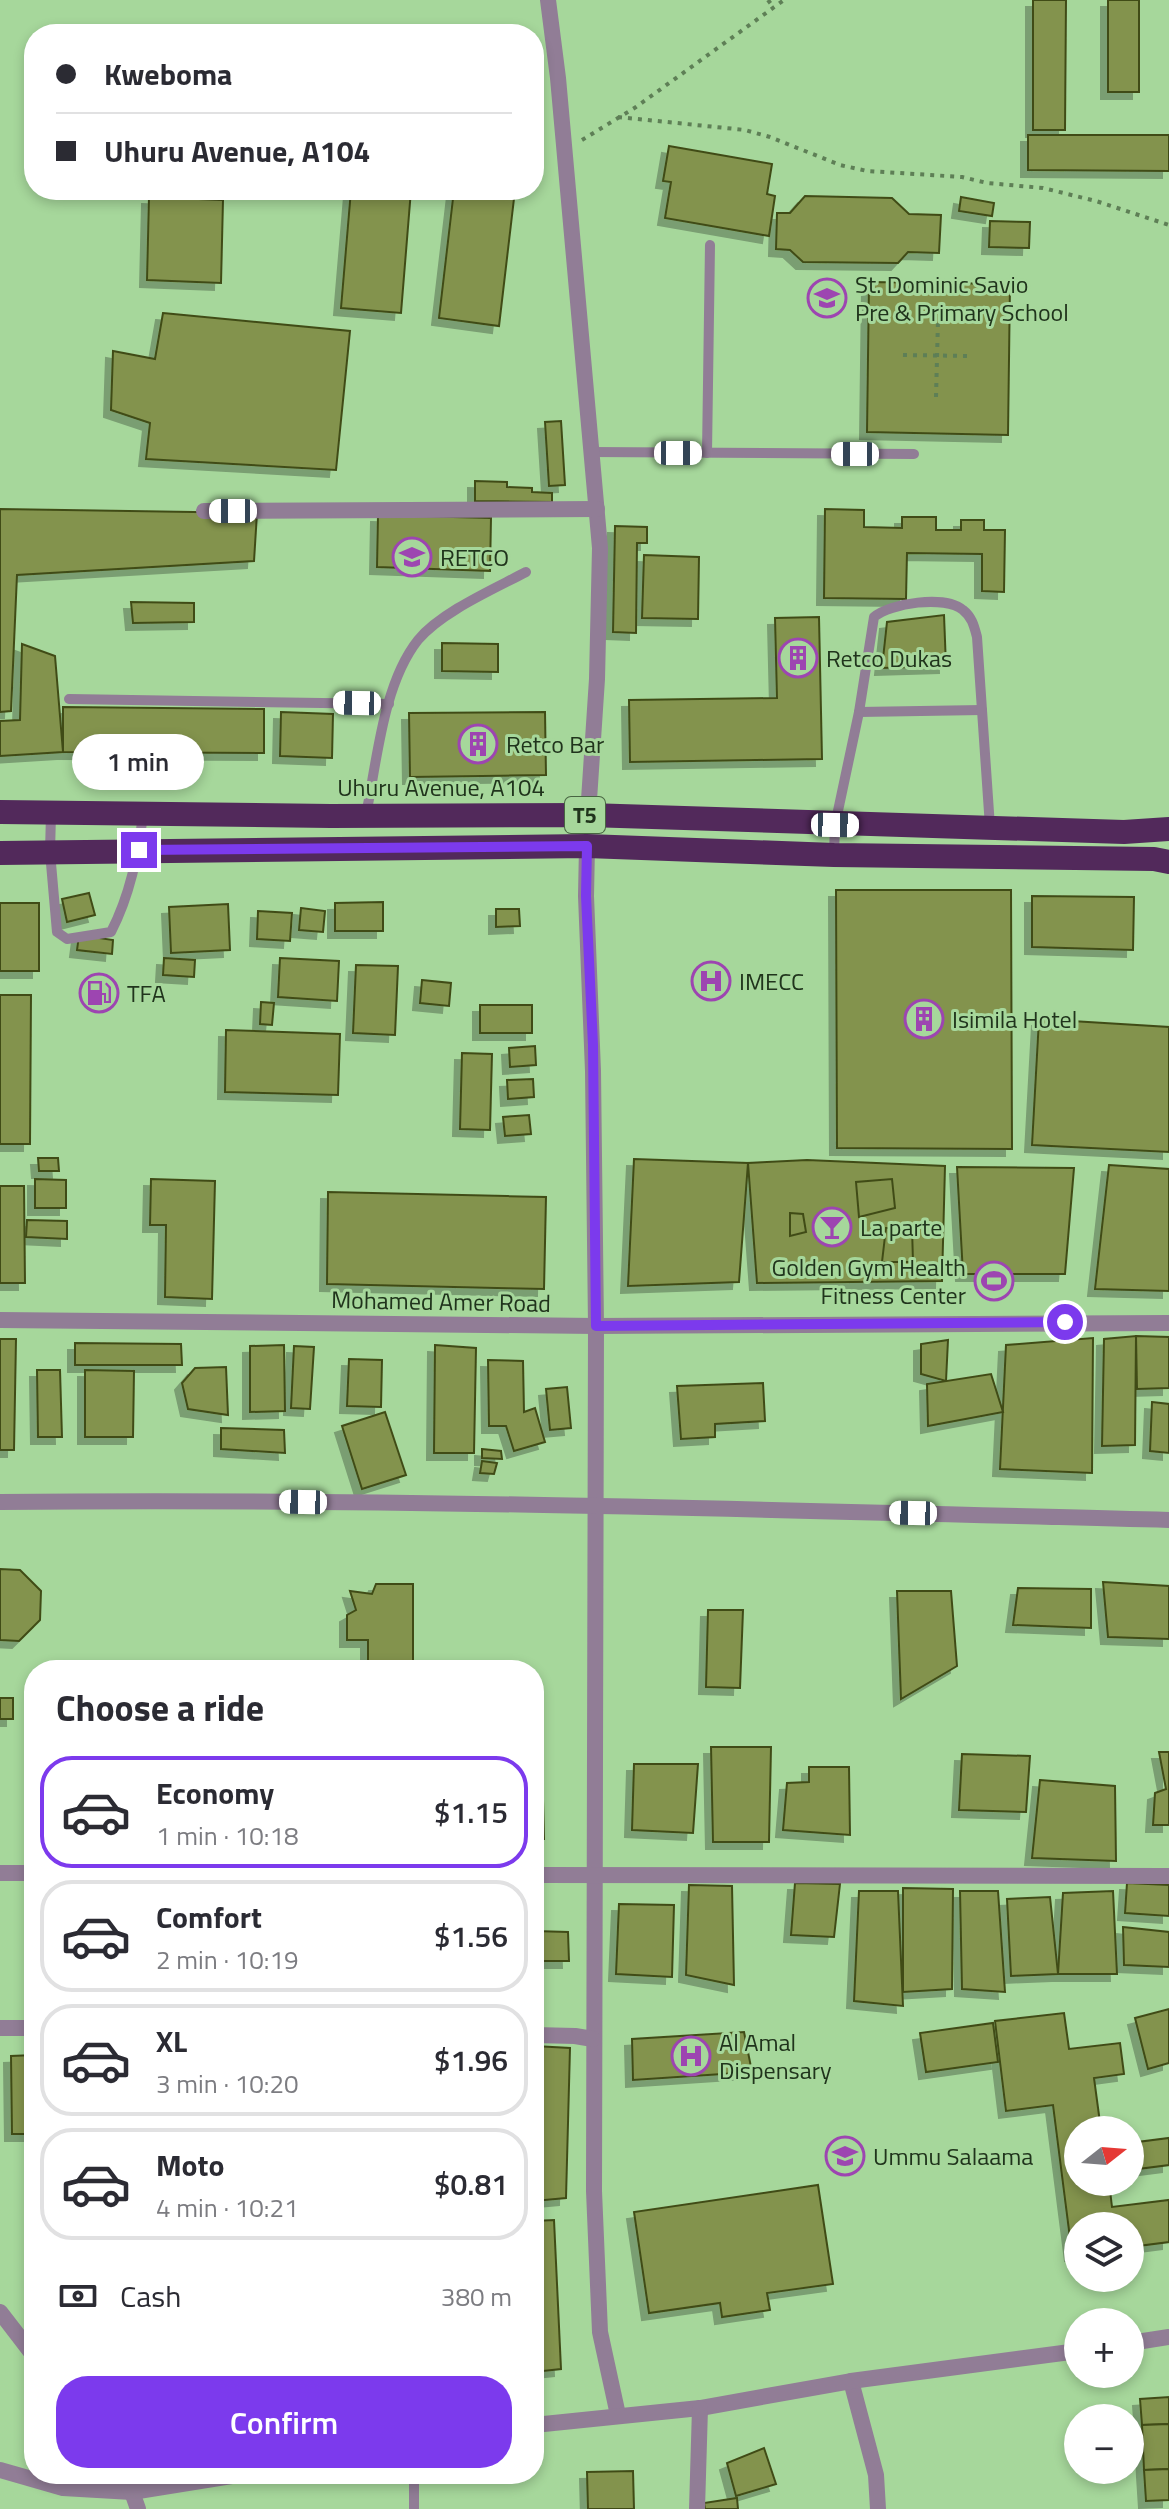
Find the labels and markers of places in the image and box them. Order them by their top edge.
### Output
place label: St. Dominic Savio Pre & Primary School [855,266,1069,330]
school or university icon: St. Dominic Savio Pre & Primary School [806,277,848,319]
school or university icon: RETCO [391,536,433,578]
place label: RETCO [440,539,509,575]
building icon: Retco Dukas [777,637,819,679]
place label: Retco Dukas [826,640,952,676]
building icon: Retco Bar [457,723,499,765]
place label: Retco Bar [506,726,604,762]
hospital icon: IMECC [690,960,732,1002]
place label: IMECC [739,963,804,999]
fuel station icon: TFA [78,972,120,1014]
place label: TFA [127,975,166,1011]
building icon: Isimila Hotel [903,998,945,1040]
place label: Isimila Hotel [952,1001,1077,1037]
bar icon: La parte [811,1206,853,1248]
place label: La parte [860,1209,942,1245]
place label: Golden Gym Health Fitness Center [771,1249,966,1313]
sports icon: Golden Gym Health Fitness Center [973,1260,1015,1302]
place label: Al Amal Dispensary [719,2024,832,2088]
hospital icon: Al Amal Dispensary [670,2035,712,2077]
school or university icon: Ummu Salaama [824,2135,866,2177]
place label: Ummu Salaama [873,2138,1033,2174]

